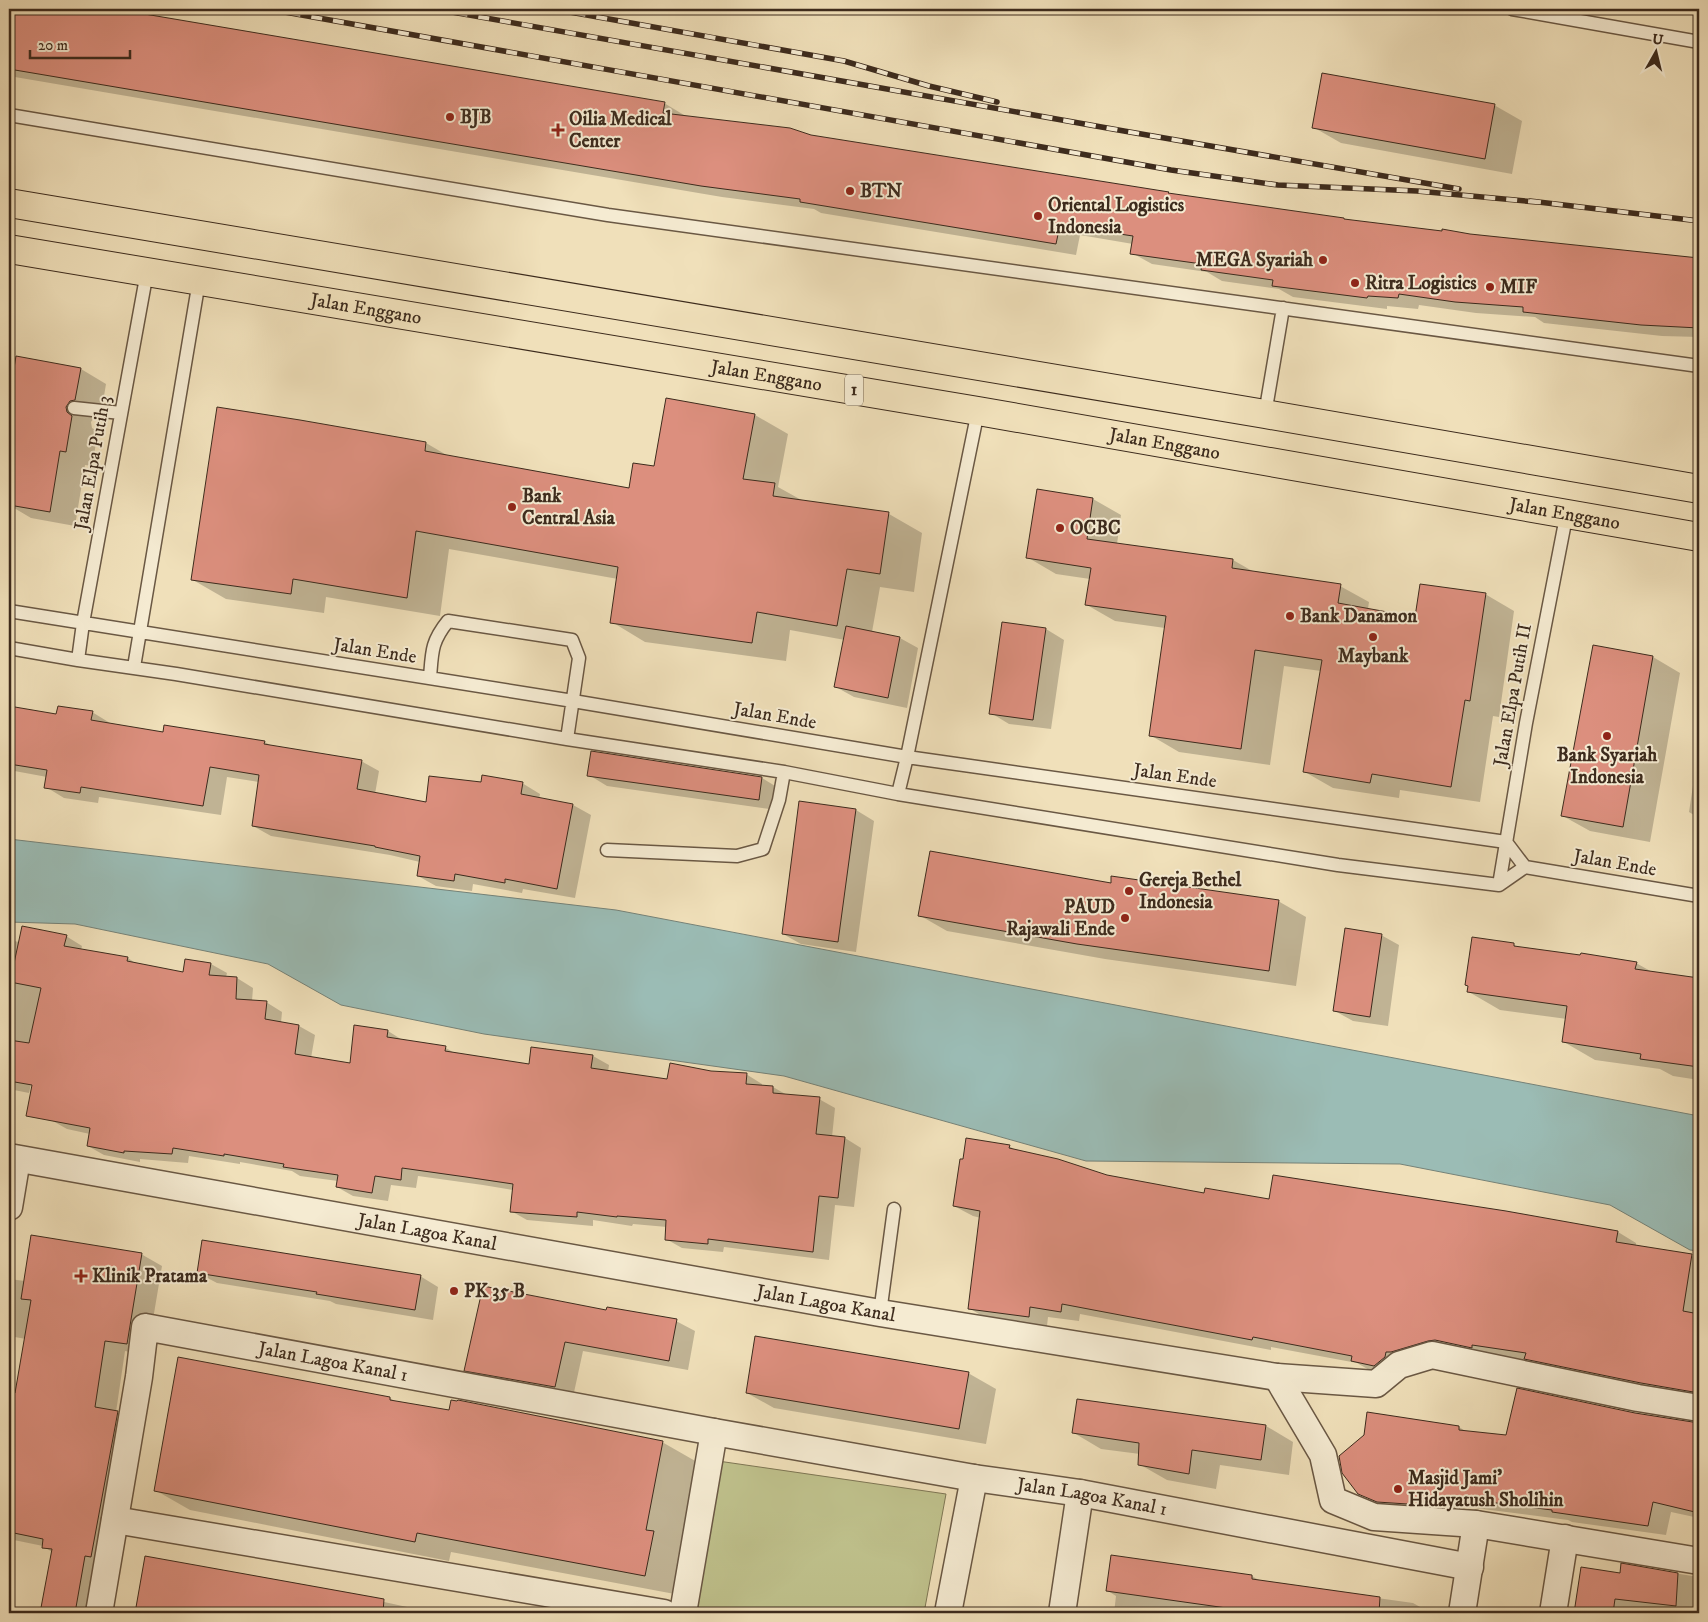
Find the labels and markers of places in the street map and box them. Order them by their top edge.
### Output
place label: BJB [460,106,492,129]
place label: Oilia Medical Center [569,108,672,153]
marker: BJB [444,111,456,123]
marker: Oilia Medical Center [551,123,565,137]
place label: BTN [860,180,902,203]
marker: BTN [844,185,856,197]
place label: Oriental Logistics Indonesia [1048,194,1185,239]
marker: Oriental Logistics Indonesia [1032,210,1044,222]
place label: MEGA Syariah [1196,249,1314,272]
marker: MEGA Syariah [1317,254,1329,266]
place label: Ritra Logistics [1365,272,1477,295]
place label: MIF [1500,276,1537,299]
marker: Ritra Logistics [1349,277,1361,289]
marker: MIF [1484,281,1496,293]
place label: Bank Central Asia [522,485,616,530]
marker: Bank Central Asia [506,501,518,513]
place label: OCBC [1070,517,1121,540]
marker: OCBC [1054,522,1066,534]
place label: Bank Danamon [1300,605,1418,628]
marker: Bank Danamon [1284,610,1296,622]
marker: Maybank [1367,631,1379,643]
place label: Maybank [1338,645,1409,668]
marker: Bank Syariah Indonesia [1601,730,1613,742]
place label: Bank Syariah Indonesia [1557,744,1658,789]
place label: Gereja Bethel Indonesia [1139,869,1242,914]
marker: Gereja Bethel Indonesia [1123,885,1135,897]
place label: PAUD Rajawali Ende [1006,896,1115,942]
marker: PAUD Rajawali Ende [1119,912,1131,924]
place label: Klinik Pratama [92,1265,208,1288]
marker: Klinik Pratama [74,1269,88,1283]
place label: PK 35 B [464,1280,525,1303]
marker: PK 35 B [448,1285,460,1297]
place label: Masjid Jami' Hidayatush Sholihin [1408,1467,1565,1512]
marker: Masjid Jami' Hidayatush Sholihin [1392,1483,1404,1495]

